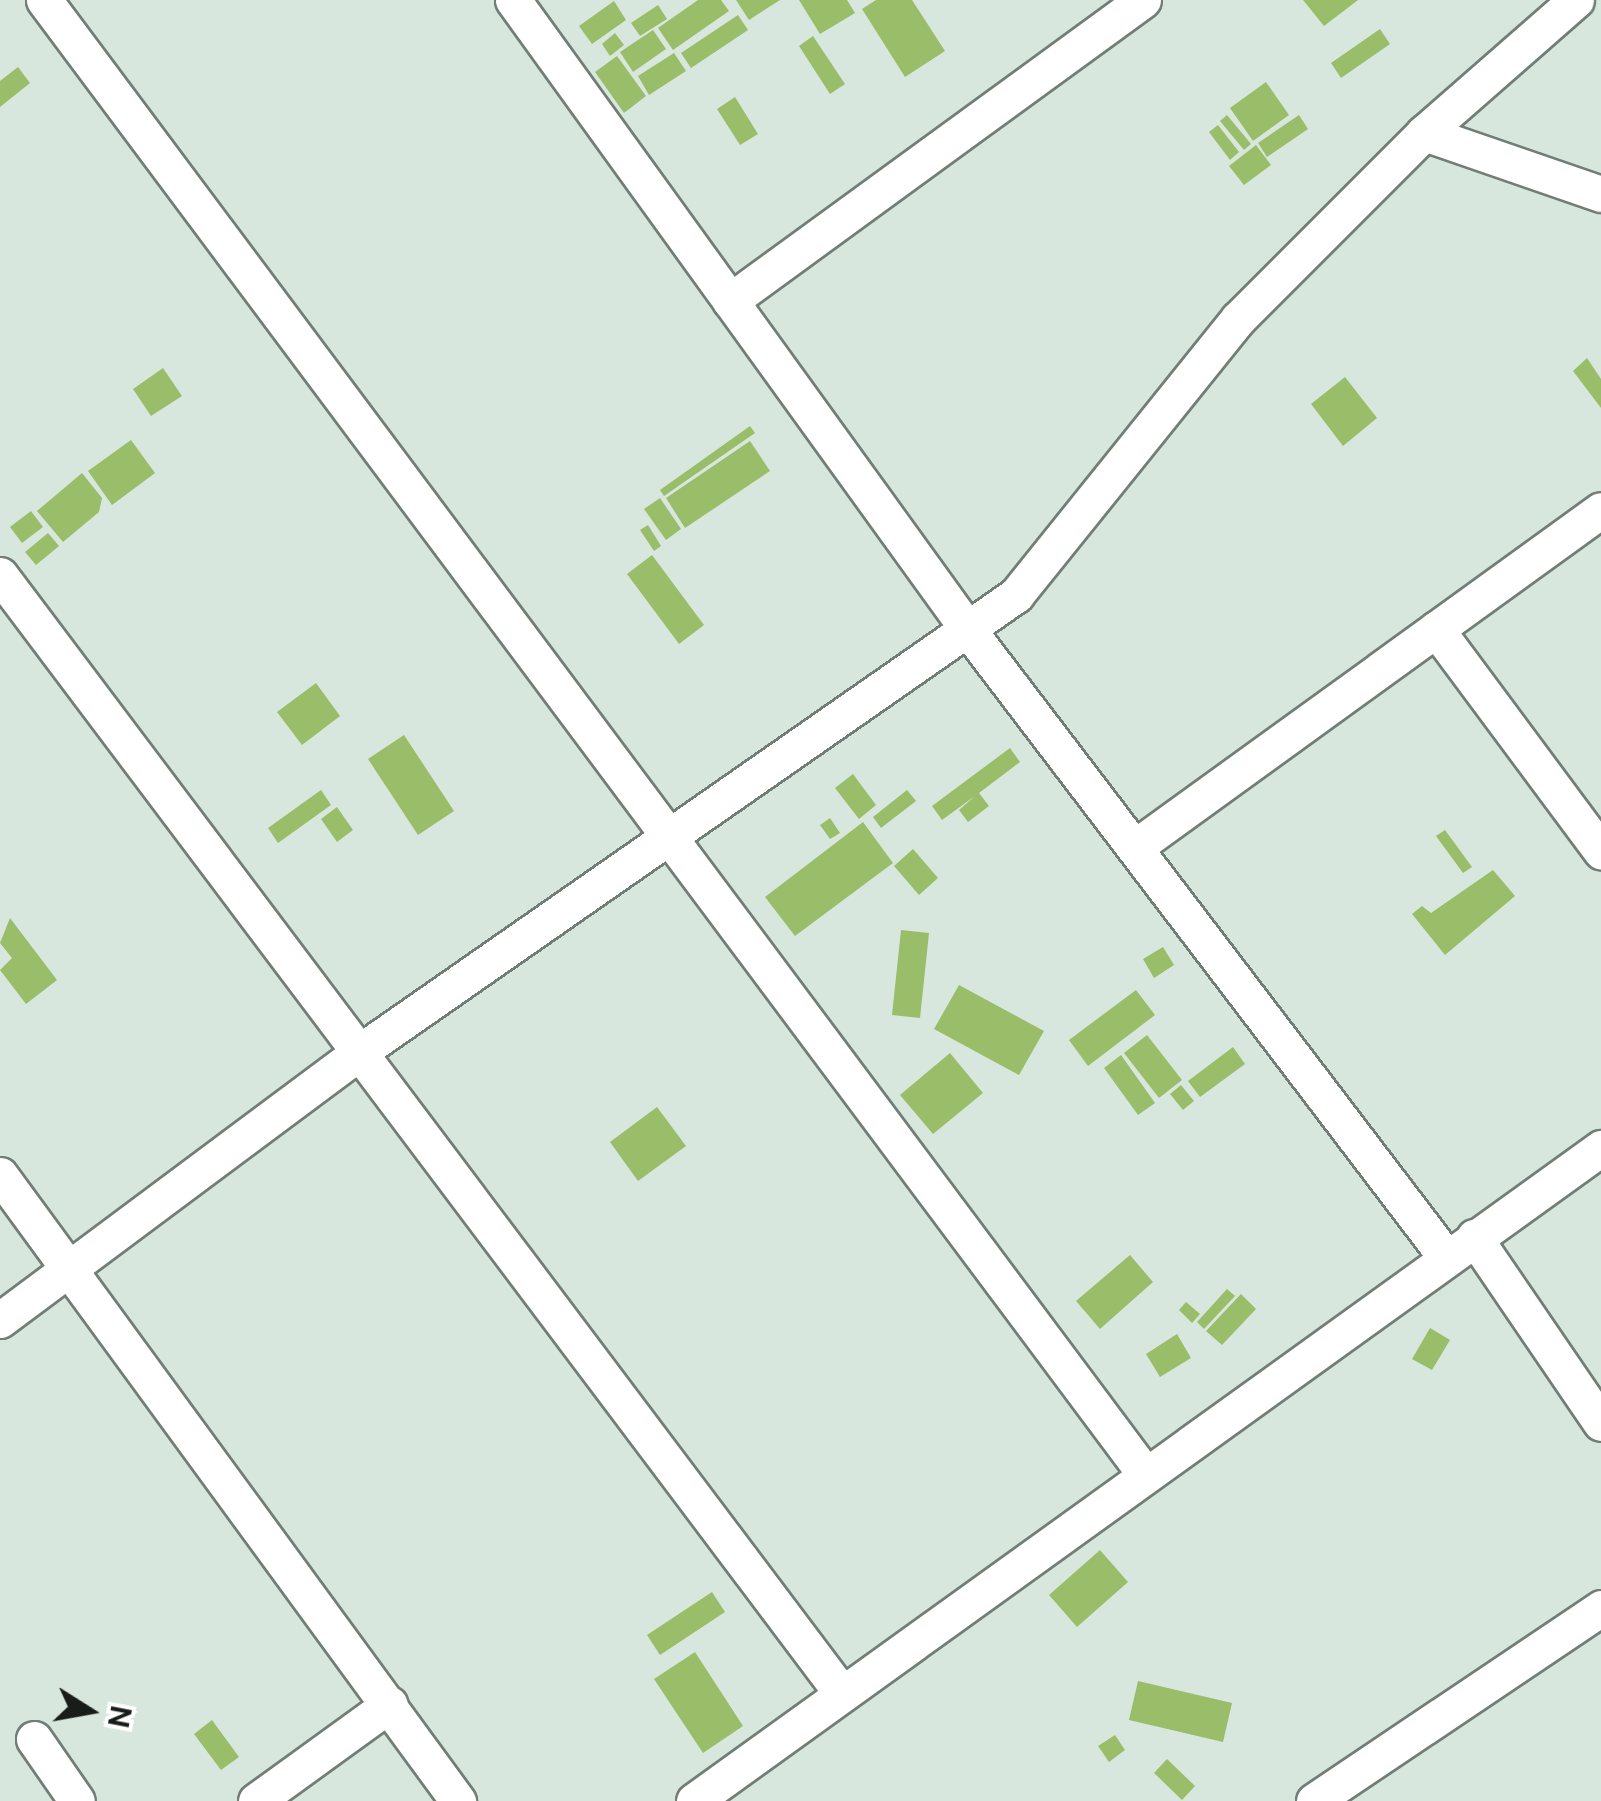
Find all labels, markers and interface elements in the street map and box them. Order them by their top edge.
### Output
north arrow [40,1661,140,1761]
text: N [102,1703,138,1731]

